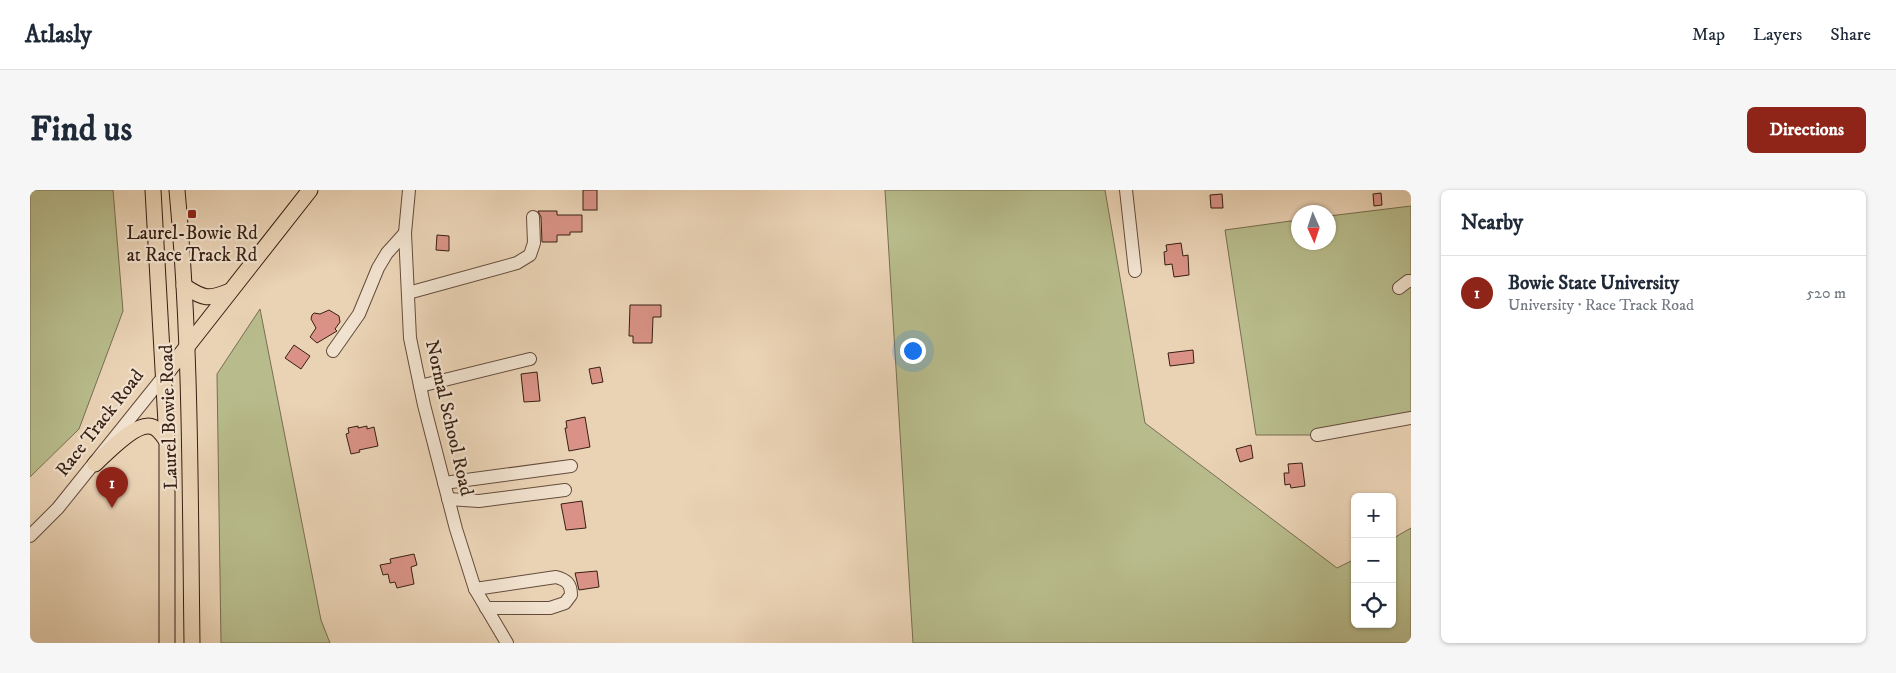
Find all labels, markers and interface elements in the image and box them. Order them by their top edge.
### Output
text: Atlasly [25,20,92,50]
text: Map [1692,24,1725,46]
text: Layers [1753,24,1802,46]
text: Share [1830,24,1871,46]
button: Directions [1747,107,1866,153]
text: Find us [30,108,132,152]
north arrow [1291,205,1336,250]
marker: Laurel-Bowie Rd at Race Track Rd [186,208,198,220]
text: Nearby [1461,210,1523,236]
place label: Laurel-Bowie Rd at Race Track Rd [126,222,258,267]
text: Bowie State University [1508,272,1679,295]
text: 1 [1474,283,1480,303]
text: 520 m [1806,283,1846,303]
text: University · Race Track Road [1508,295,1694,315]
street label: Normal School Road [420,338,478,499]
your location [900,338,926,364]
street label: Laurel Bowie Road [155,344,183,490]
street label: Race Track Road [51,365,149,481]
pin: 1 [96,467,128,508]
map controls [1351,493,1396,628]
button: + [1351,493,1396,538]
button: − [1351,538,1396,583]
button: locate [1351,583,1396,628]

